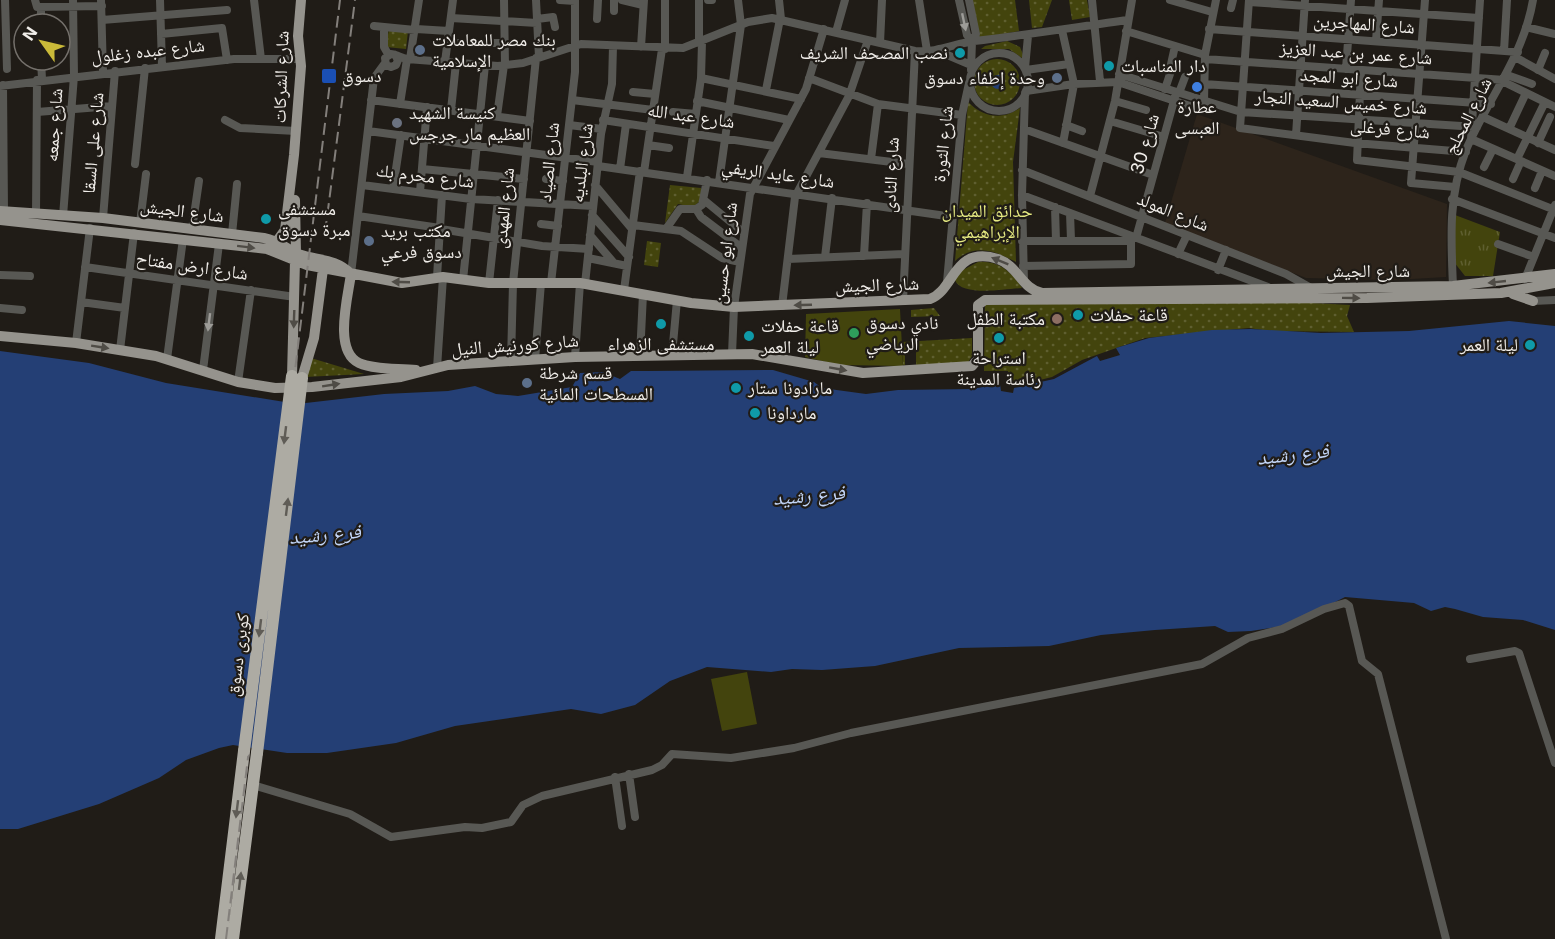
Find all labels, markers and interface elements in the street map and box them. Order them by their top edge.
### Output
street label: شارع المهاجرين [1313,9,1415,39]
north arrow [12,12,72,72]
one-way arrow [960,12,969,31]
text: N [18,23,41,44]
place label: بنك مصر للمعاملات الإسلامية [432,29,556,72]
street label: شارع الشركات [268,30,294,124]
street label: شارع عبده زغلول [90,34,206,68]
street label: شارع عمر بن عبد العزيز [1278,37,1433,69]
place label: نصب المصحف الشريف [800,42,948,64]
marker: بنك مصر للمعاملات الإسلامية [413,43,427,57]
marker: نصب المصحف الشريف [953,46,967,60]
place label: دار المناسبات [1121,55,1206,77]
marker: دار المناسبات [1102,59,1116,73]
street label: شارع ابو المجد [1299,64,1399,92]
place label: دسوق [342,65,381,87]
marker: دسوق [320,67,338,85]
place label: وحدة إطفاء دسوق [924,67,1045,90]
marker: وحدة إطفاء دسوق [1050,71,1064,85]
street label: شارع المحلج [1439,74,1498,159]
marker: عطارة العبسى [1190,80,1204,94]
street label: شارع خميس السعيد النجار [1253,85,1428,119]
street label: شارع جمعه [40,87,68,163]
street label: شارع على السقا [78,91,108,195]
place label: عطارة العبسى [1174,96,1220,139]
street label: شارع عبد الله [646,99,736,133]
place label: كنيسة الشهيد العظيم مار جرجس [409,102,530,146]
street label: شارع الثورة [928,105,958,183]
street label: شارع 30 [1126,111,1164,177]
street label: شارع فرغلى [1349,115,1431,143]
marker: كنيسة الشهيد العظيم مار جرجس [390,116,404,130]
street label: شارع الصياد [534,121,564,203]
street label: شارع البلديه [566,122,598,204]
street label: شارع النادى [878,137,904,213]
street label: شارع عايد الريفي [720,155,836,196]
street label: شارع محرم بك [374,159,475,194]
street label: شارع المهدى [489,166,519,250]
street label: شارع المولد [1134,188,1212,236]
street label: شارع الجيش [139,195,225,227]
place label: مستشفى مبرة دسوق [278,198,351,241]
park label: حدائق الميدان الإبراهيمي [941,200,1033,247]
street label: شارع ابو حسين [708,201,742,305]
marker: مستشفى مبرة دسوق [259,212,273,226]
place label: مكتب بريد دسوق فرعي [381,220,462,267]
marker: مكتب بريد دسوق فرعي [362,234,376,248]
one-way arrow [237,242,256,252]
street label: شارع ارض مفتاح [134,247,249,286]
one-way arrow [991,256,1009,265]
street label: شارع الجيش [1326,260,1410,282]
street label: شارع الجيش [835,273,919,297]
one-way arrow [392,277,411,286]
one-way arrow [1488,277,1507,287]
one-way arrow [1342,293,1361,303]
one-way arrow [794,300,813,309]
place label: قاعة حفلات [1090,304,1168,325]
place label: مكتبة الطفل [967,308,1045,330]
marker: قاعة حفلات [1071,308,1085,322]
one-way arrow [290,309,299,328]
place label: نادي دسوق الرياضي [866,312,939,359]
marker: مكتبة الطفل [1050,312,1064,326]
one-way arrow [205,313,214,332]
place label: قاعة حفلات ليلة العمر [760,315,839,357]
marker: مستشفى الزهراء [654,317,668,331]
marker: نادي دسوق الرياضي [847,326,861,340]
marker: قاعة حفلات ليلة العمر [742,329,756,343]
street label: شارع كورنيش النيل [451,330,579,360]
marker: استراحة رئاسة المدينة [992,331,1006,345]
place label: مستشفى الزهراء [608,333,714,355]
place label: ليلة العمر [1459,334,1518,355]
marker: ليلة العمر [1523,338,1537,352]
one-way arrow [90,343,109,352]
place label: استراحة رئاسة المدينة [956,347,1042,389]
place label: قسم شرطة المسطحات المائية [539,362,653,404]
one-way arrow [828,365,847,374]
marker: قسم شرطة المسطحات المائية [520,376,534,390]
place label: مارادونا ستار [747,377,832,398]
one-way arrow [322,380,341,389]
marker: مارادونا ستار [729,381,743,395]
place label: مارداونا [767,402,816,423]
marker: مارداونا [748,406,762,420]
one-way arrow [280,425,289,444]
water label: فرع رشيد [1256,438,1331,471]
water label: فرع رشيد [772,480,847,511]
one-way arrow [282,497,292,516]
water label: فرع رشيد [288,519,363,550]
street label: كوبرى دسوق [222,612,254,698]
one-way arrow [255,619,265,638]
one-way arrow [232,800,242,819]
one-way arrow [236,871,245,890]

